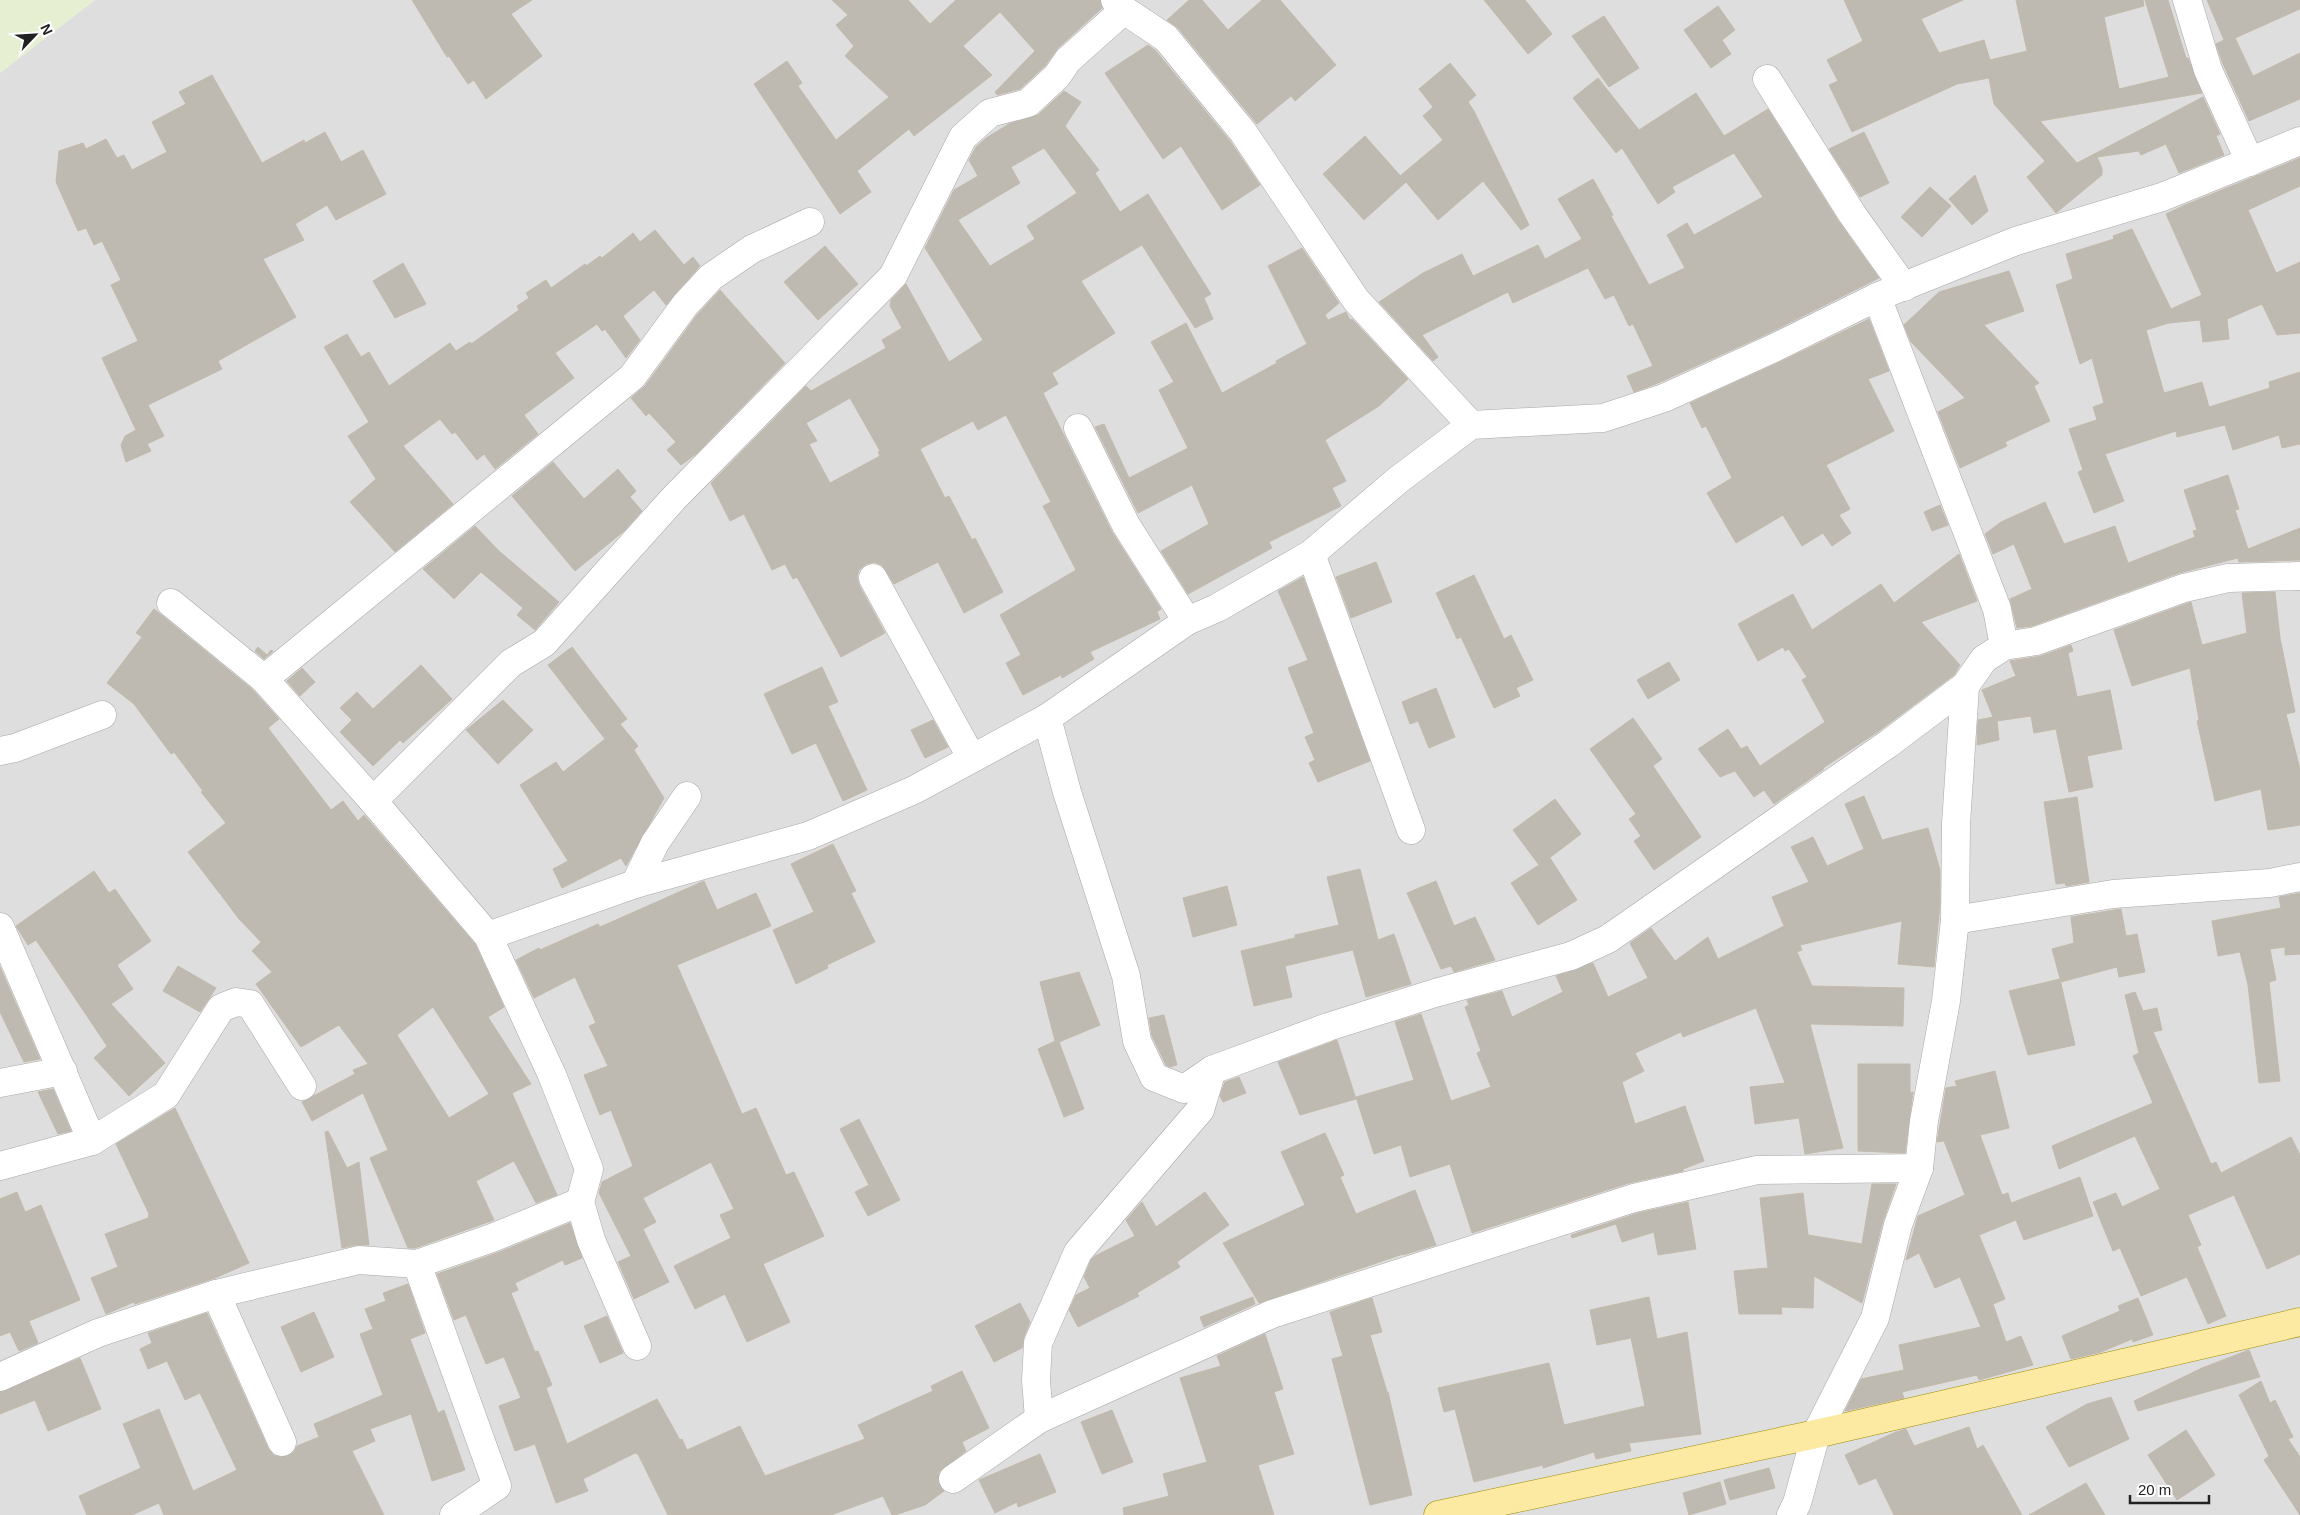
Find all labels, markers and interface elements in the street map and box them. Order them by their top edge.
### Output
north arrow [10,10,60,60]
text: N [37,22,56,37]
scale bar [2130,1472,2209,1504]
text: 20 m [2138,1481,2171,1498]

